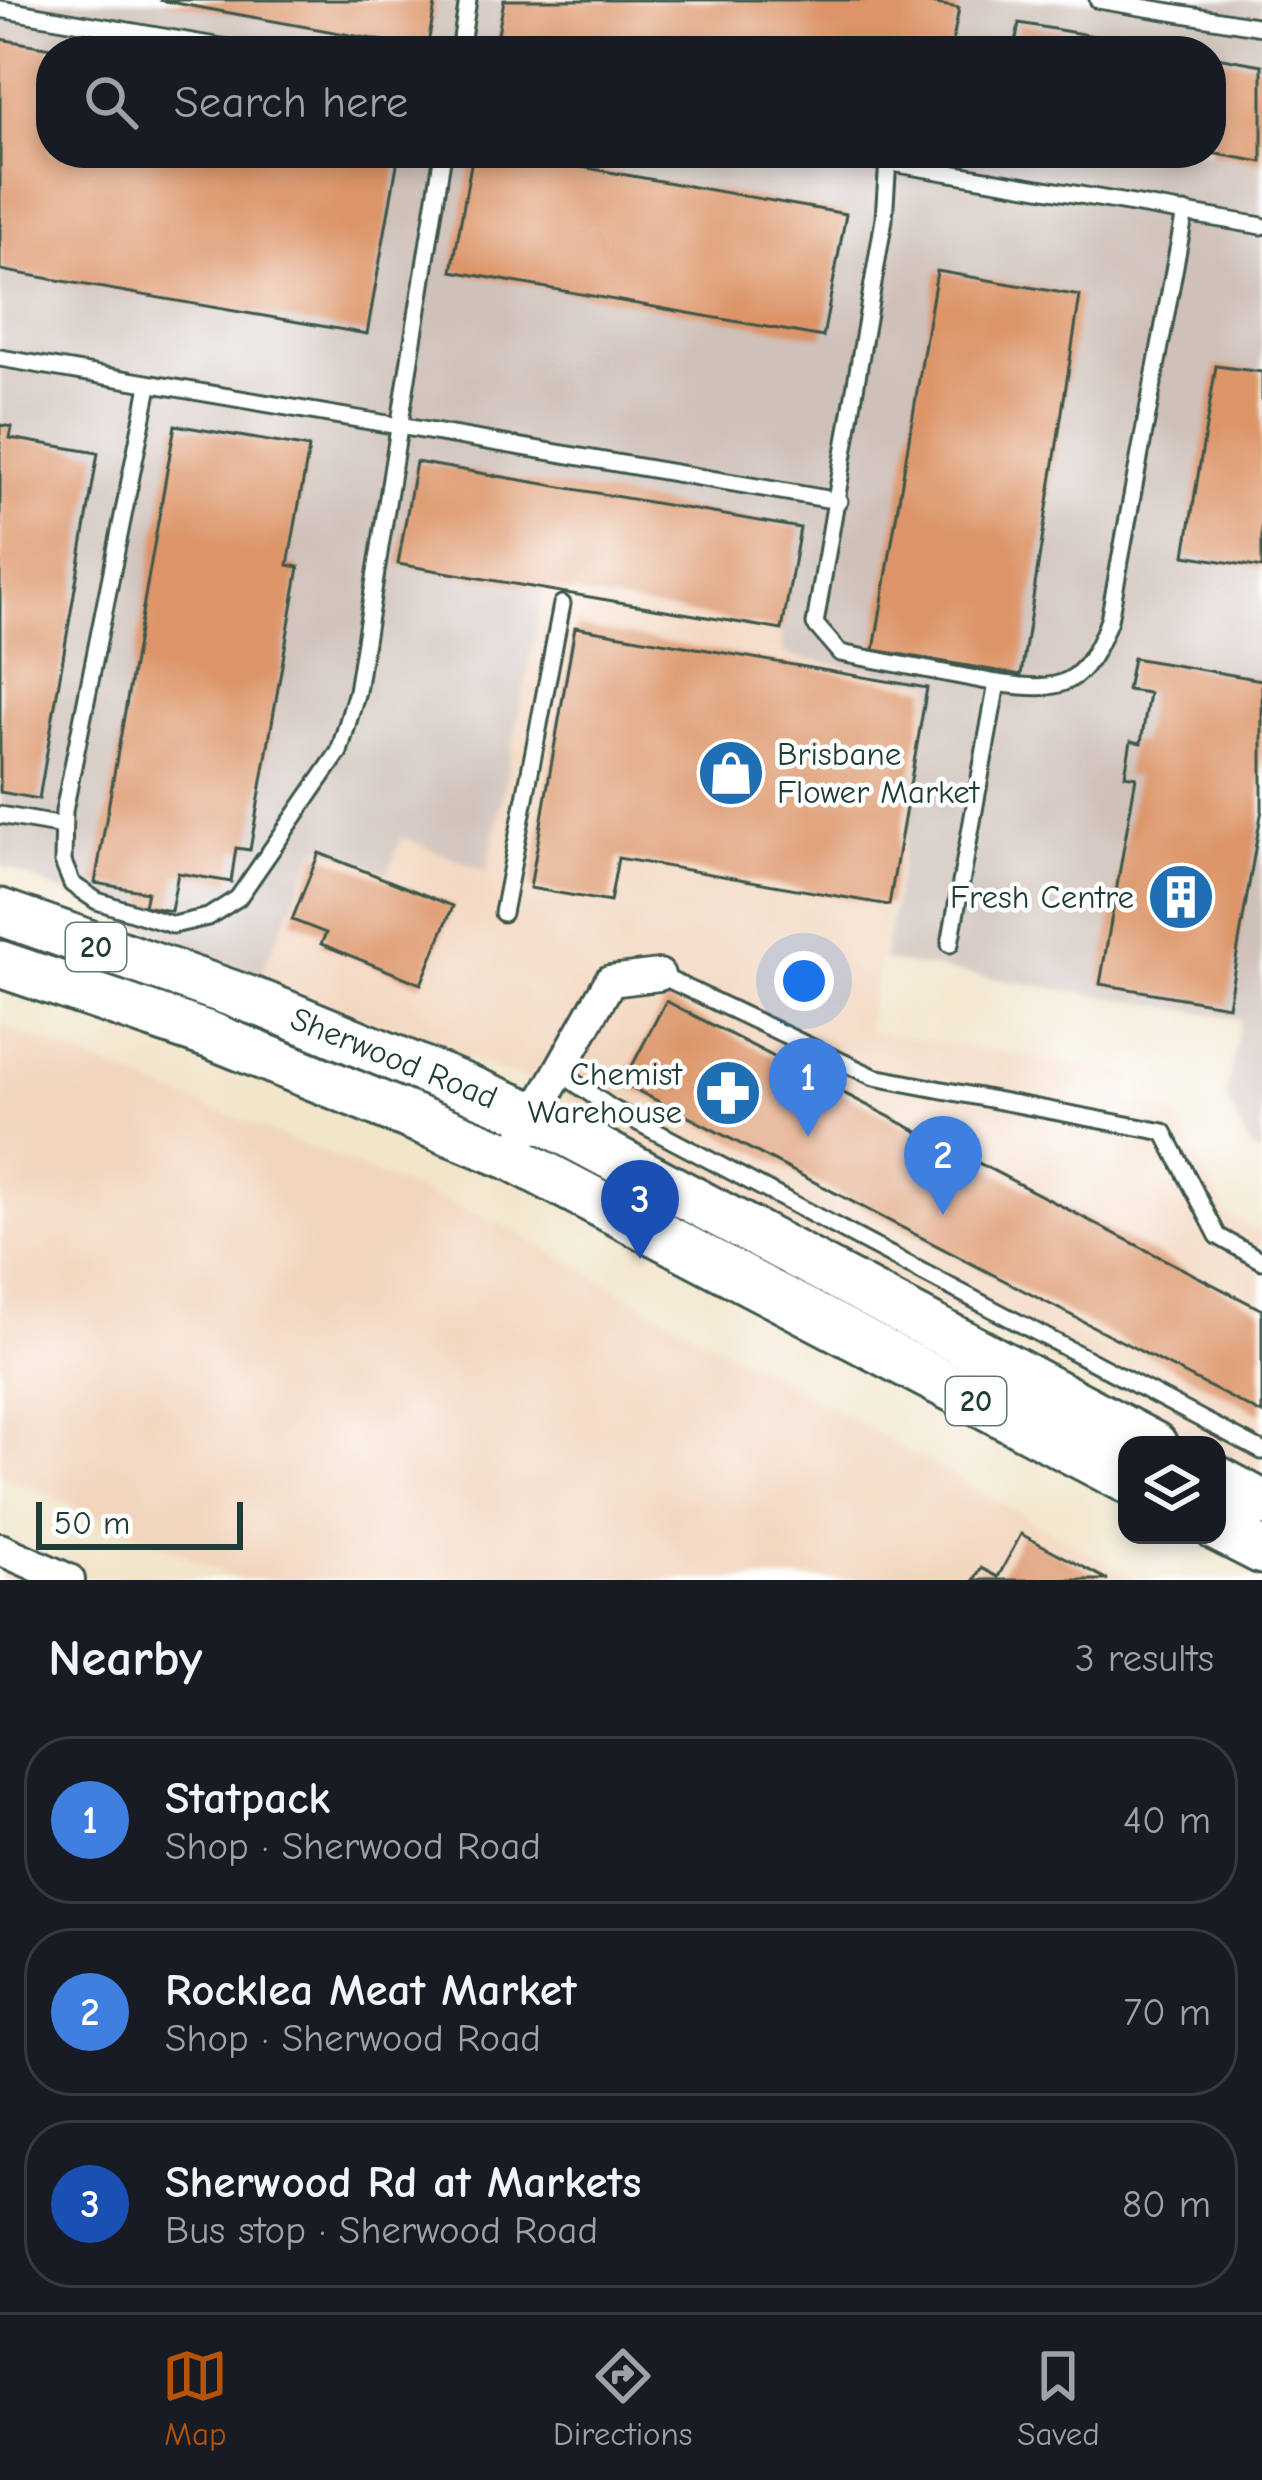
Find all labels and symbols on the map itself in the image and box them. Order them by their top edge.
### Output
place label: Brisbane Flower Market [777,735,981,811]
shop icon: Brisbane Flower Market [696,738,766,808]
building icon: Fresh Centre [1146,862,1216,932]
place label: Fresh Centre [950,878,1134,916]
road number: 20 [66,923,126,971]
your location [774,951,834,1011]
street label: Sherwood Road [285,999,503,1117]
pin: 1 [769,1038,847,1137]
place label: Chemist Warehouse [527,1055,684,1131]
pharmacy icon: Chemist Warehouse [693,1058,763,1128]
pin: 2 [904,1116,982,1215]
pin: 3 [601,1160,679,1259]
road number: 20 [946,1377,1006,1425]
scale bar [36,1496,243,1549]

